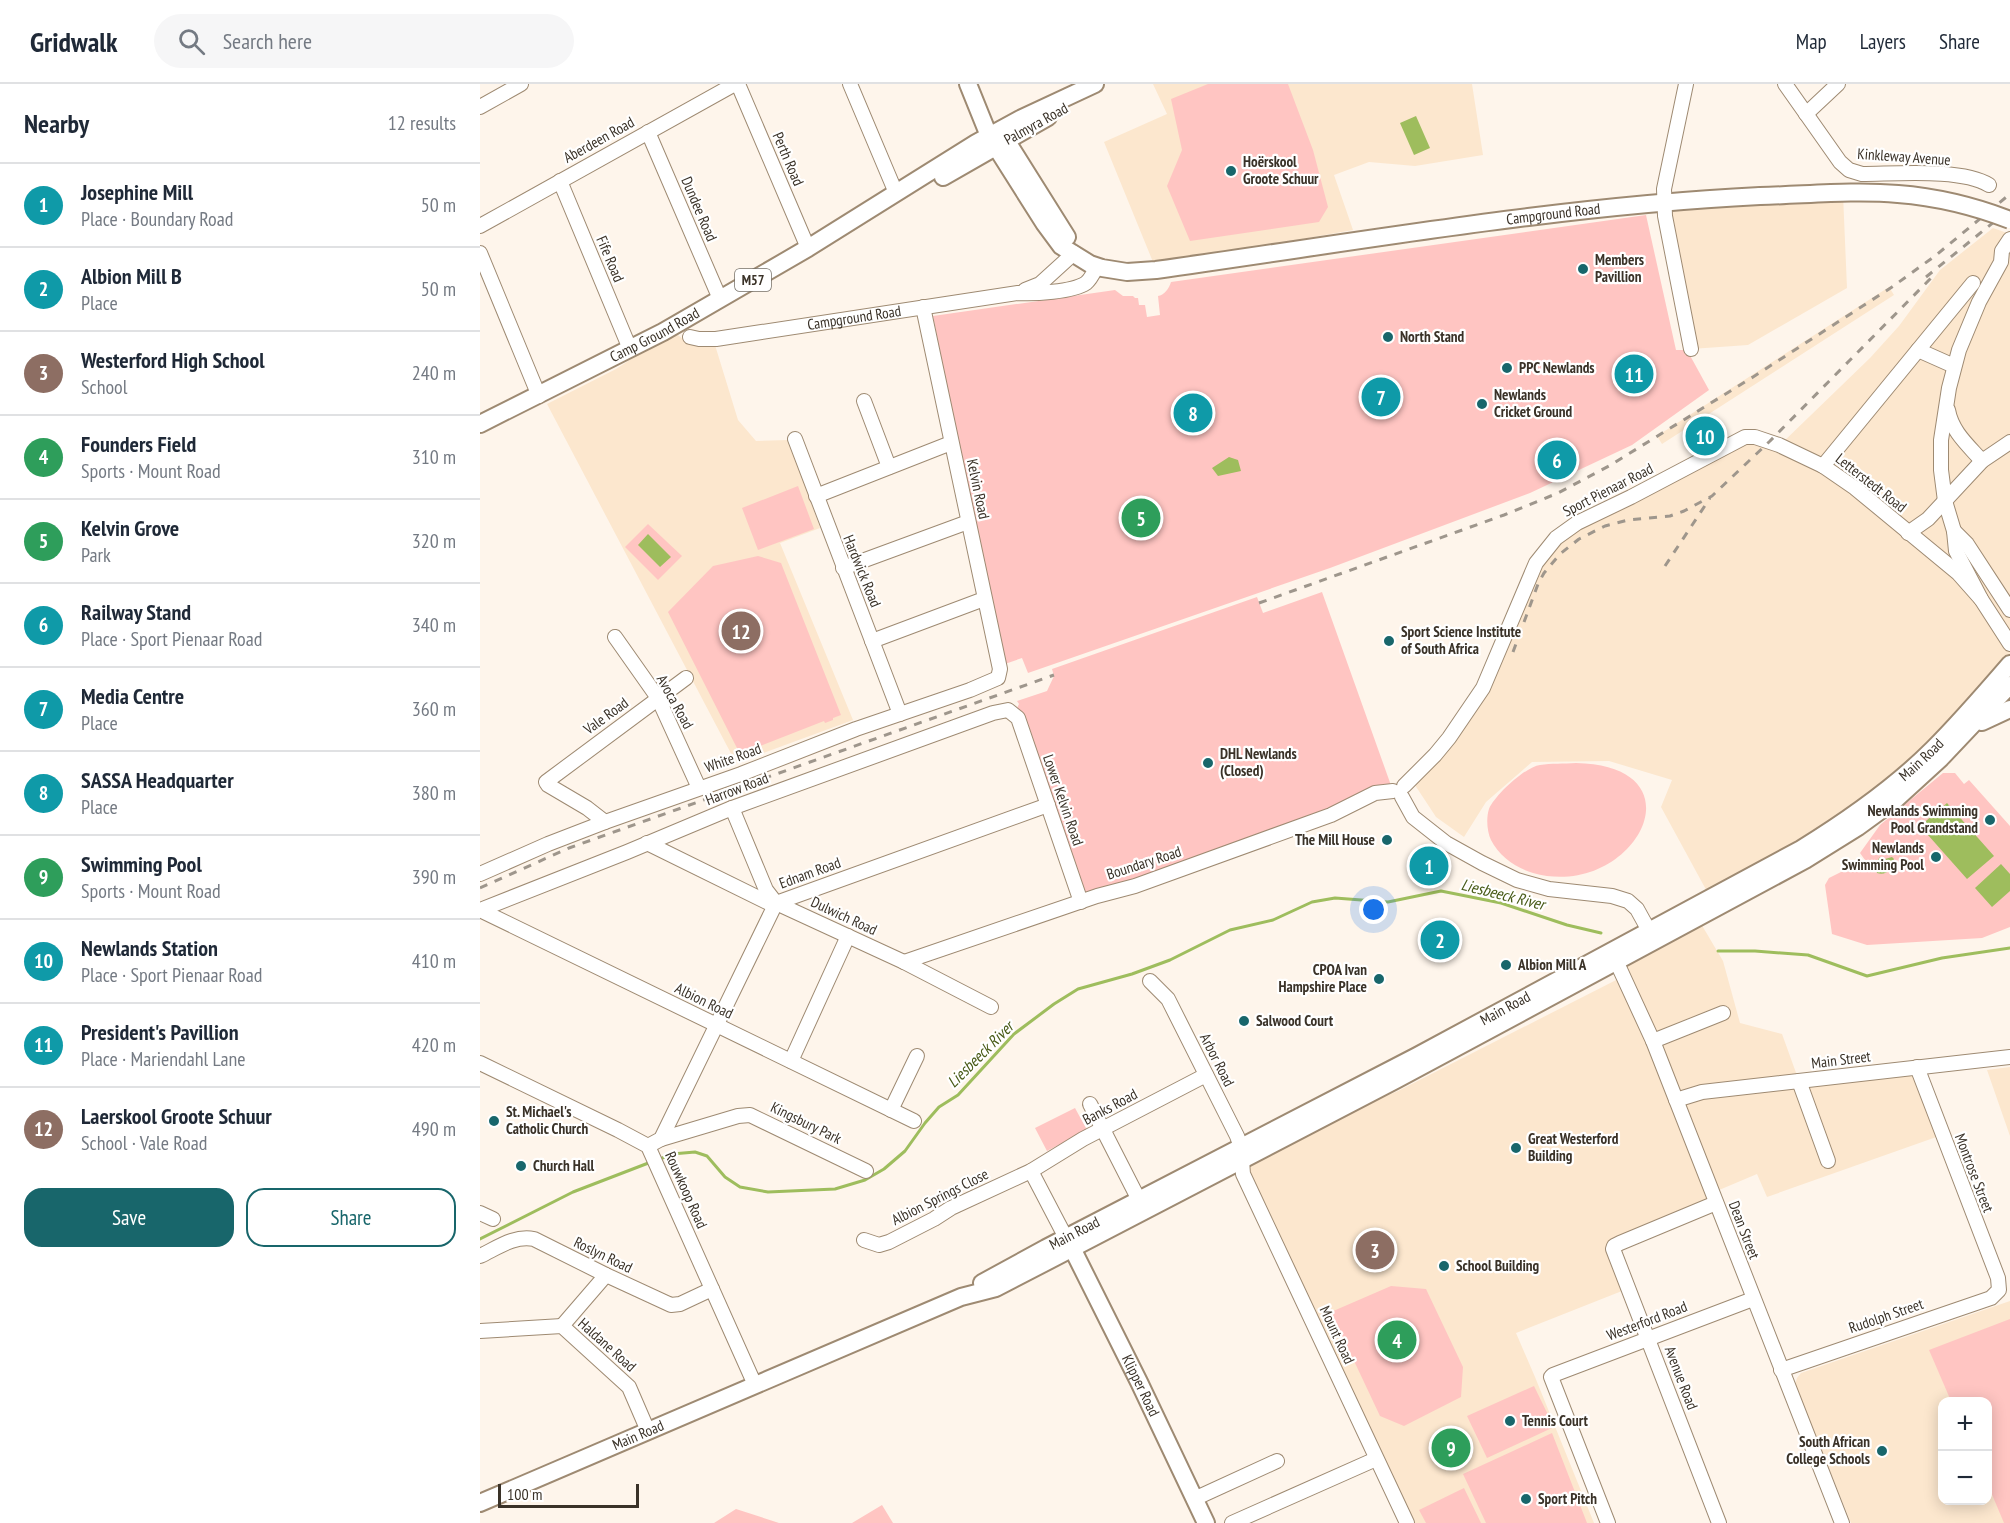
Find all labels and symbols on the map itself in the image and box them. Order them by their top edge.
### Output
street label: Palmyra Road [1000,98,1071,149]
street label: Aberdeen Road [560,112,637,167]
street label: Perth Road [769,129,808,189]
street label: Kinkleway Avenue [1857,144,1951,169]
place label: Hoërskool Groote Schuur [1243,152,1319,188]
marker: Hoërskool Groote Schuur [1224,164,1238,178]
street label: Dundee Road [677,174,722,244]
street label: Campground Road [1505,199,1601,229]
street label: Fife Road [592,233,629,285]
place label: Members Pavillion [1595,250,1644,286]
marker: Members Pavillion [1576,262,1590,276]
road number: M57 [735,269,771,291]
street label: Campground Road [806,301,902,334]
street label: Camp Ground Road [607,303,703,366]
place label: North Stand [1400,327,1465,346]
marker: North Stand [1381,330,1395,344]
pin: 11 [1614,352,1654,396]
place label: PPC Newlands [1519,358,1595,377]
marker: PPC Newlands [1500,361,1514,375]
pin: 7 [1362,374,1400,420]
place label: Newlands Cricket Ground [1494,385,1572,421]
pin: 8 [1174,390,1212,436]
marker: Newlands Cricket Ground [1475,397,1489,411]
pin: 10 [1686,414,1724,458]
pin: 6 [1538,438,1576,482]
street label: Letterstedt Road [1832,449,1911,516]
street label: Kelvin Road [963,457,994,521]
street label: Sport Pienaar Road [1559,459,1656,520]
pin: 5 [1122,496,1160,540]
street label: Hardwick Road [839,532,886,610]
pin: 12 [722,608,760,654]
place label: Sport Science Institute of South Africa [1401,622,1521,658]
marker: Sport Science Institute of South Africa [1382,634,1396,648]
street label: Avoca Road [653,671,698,732]
street label: Vale Road [579,693,632,739]
street label: Main Road [1895,734,1947,785]
street label: White Road [702,739,764,777]
place label: DHL Newlands (Closed) [1220,744,1297,780]
street label: Lower Kelvin Road [1039,752,1088,848]
marker: DHL Newlands (Closed) [1201,756,1215,770]
street label: Harrow Road [703,768,771,809]
place label: Newlands Swimming Pool Grandstand [1867,801,1978,837]
marker: Newlands Swimming Pool Grandstand [1983,813,1997,827]
place label: The Mill House [1295,830,1375,849]
marker: The Mill House [1380,833,1394,847]
place label: Newlands Swimming Pool [1842,838,1924,874]
street label: Boundary Road [1104,842,1184,883]
pin: 1 [1410,844,1448,888]
marker: Newlands Swimming Pool [1929,850,1943,864]
street label: Ednam Road [776,853,843,892]
water label: Liesbeeck River [1459,874,1549,915]
street label: Dulwich Road [808,892,880,939]
your location [1359,895,1388,924]
pin: 2 [1420,918,1460,962]
place label: Albion Mill A [1517,955,1587,974]
marker: Albion Mill A [1499,958,1513,972]
place label: CPOA Ivan Hampshire Place [1278,960,1367,996]
marker: CPOA Ivan Hampshire Place [1372,972,1386,986]
street label: Albion Road [672,978,736,1023]
street label: Main Road [1477,987,1533,1029]
place label: Salwood Court [1256,1011,1334,1030]
marker: Salwood Court [1237,1014,1251,1028]
water label: Liesbeeck River [943,1015,1019,1091]
street label: Arbor Road [1196,1030,1239,1090]
street label: Main Street [1810,1046,1872,1073]
street label: Banks Road [1079,1084,1140,1129]
street label: Kingsbury Park [768,1097,845,1148]
place label: St. Michael's Catholic Church [506,1102,588,1138]
marker: St. Michael's Catholic Church [487,1114,501,1128]
place label: Great Westerford Building [1528,1129,1619,1165]
street label: Montrose Street [1951,1131,1998,1215]
marker: Great Westerford Building [1509,1141,1523,1155]
street label: Rouwkoop Road [661,1148,712,1231]
place label: Church Hall [533,1156,595,1175]
marker: Church Hall [514,1159,528,1173]
street label: Albion Springs Close [888,1164,991,1229]
street label: Dean Street [1725,1198,1764,1262]
street label: Main Road [1046,1212,1103,1254]
pin: 3 [1356,1228,1394,1272]
street label: Roslyn Road [571,1232,636,1277]
place label: School Building [1456,1256,1539,1275]
marker: School Building [1437,1259,1451,1273]
street label: Rudolph Street [1846,1294,1926,1337]
street label: Westerford Road [1604,1296,1690,1345]
street label: Mount Road [1316,1303,1359,1367]
street label: Haldane Road [574,1314,640,1376]
pin: 4 [1378,1318,1416,1362]
street label: Avenue Road [1661,1343,1702,1412]
street label: Klipper Road [1118,1351,1164,1419]
place label: Tennis Court [1522,1411,1589,1430]
marker: Tennis Court [1503,1414,1517,1428]
street label: Main Road [609,1415,667,1454]
pin: 9 [1432,1426,1470,1470]
place label: South African College Schools [1786,1432,1870,1468]
marker: South African College Schools [1875,1444,1889,1458]
scale bar [498,1481,639,1508]
place label: Sport Pitch [1538,1489,1597,1508]
marker: Sport Pitch [1519,1492,1533,1506]

